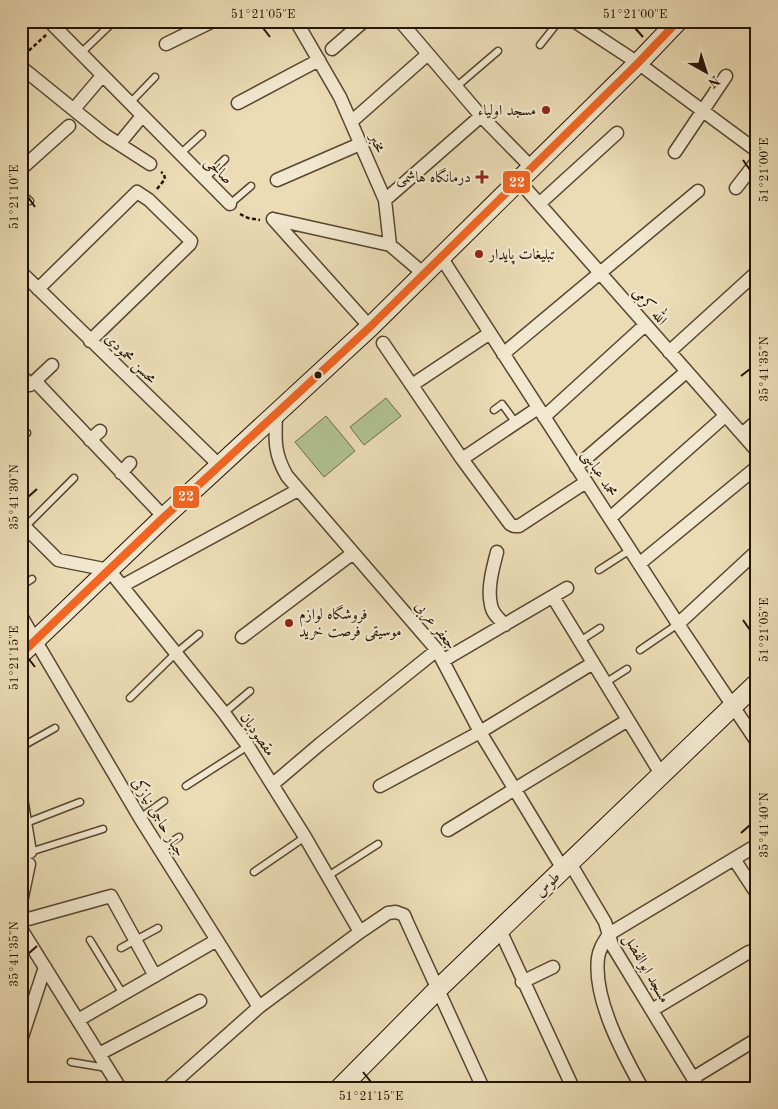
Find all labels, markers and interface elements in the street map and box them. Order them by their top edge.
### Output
text: 51°21'05"E [231,8,295,21]
text: 51°21'00"E [603,8,667,21]
north arrow [680,48,730,98]
text: N [705,73,722,90]
place label: مسجد اولیاء [478,104,536,119]
marker: مسجد اولیاء [540,104,552,116]
street label: مخبر [365,130,387,155]
text: 51°21'00"E [758,138,771,202]
street label: صالحی [200,154,235,189]
text: 51°21'10"E [8,165,21,229]
place label: درمانگاه هاشمی [396,167,471,188]
marker: درمانگاه هاشمی [475,170,489,184]
line badge: 22 [502,170,531,194]
text: 22 [509,176,525,190]
marker: تبلیغات پایدار [473,248,485,260]
place label: تبلیغات پایدار [487,248,555,265]
street label: الله کرمی [629,281,674,329]
street label: محسن محمودی [101,331,159,388]
text: 35°41'35"N [758,336,771,402]
unlabelled marker [313,370,323,380]
street label: محمد عباسی [576,448,620,501]
text: 35°41'30"N [8,464,21,530]
line badge: 22 [172,485,200,509]
text: 22 [178,490,194,504]
text: 51°21'05"E [758,598,771,662]
street label: جعفر عربی [410,599,458,654]
place label: فروشگاه لوازم موسیقی فرصت خرید [299,604,402,642]
marker: فروشگاه لوازم موسیقی فرصت خرید [283,617,295,629]
text: 51°21'15"E [8,626,21,690]
street label: مقصودیان [237,710,277,759]
street label: جبار حاجی نیازکی [128,774,190,860]
text: 35°41'40"N [758,792,771,858]
street label: طوس [533,870,564,900]
text: 35°41'35"N [8,921,21,987]
street label: مسجد ابوالفضل [618,932,671,1007]
text: 51°21'15"E [339,1090,403,1103]

